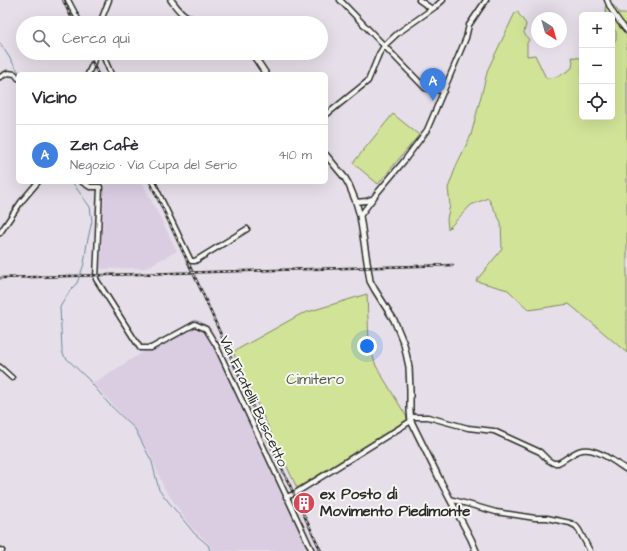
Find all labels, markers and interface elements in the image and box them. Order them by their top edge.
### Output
north arrow [531,12,567,48]
map controls [579,12,615,120]
button: + [579,12,615,48]
search box [16,16,328,60]
icon: search [30,27,52,49]
text: Cerca qui [62,28,130,49]
button: − [579,48,615,84]
pin: A [420,68,446,101]
button: locate [579,84,615,120]
text: Vicino [32,86,77,110]
text: Zen Cafè [70,135,139,156]
text: A [41,146,49,164]
text: 410 m [278,146,312,164]
text: Negozio · Via Cupa del Serio [70,156,237,174]
street label: Via Fratelli Buscetto [214,332,293,471]
your location [357,336,377,356]
park label: Cimitero [286,369,344,390]
place label: ex Posto di Movimento Piedimonte [320,484,470,522]
building icon: ex Posto di Movimento Piedimonte [291,490,317,516]

